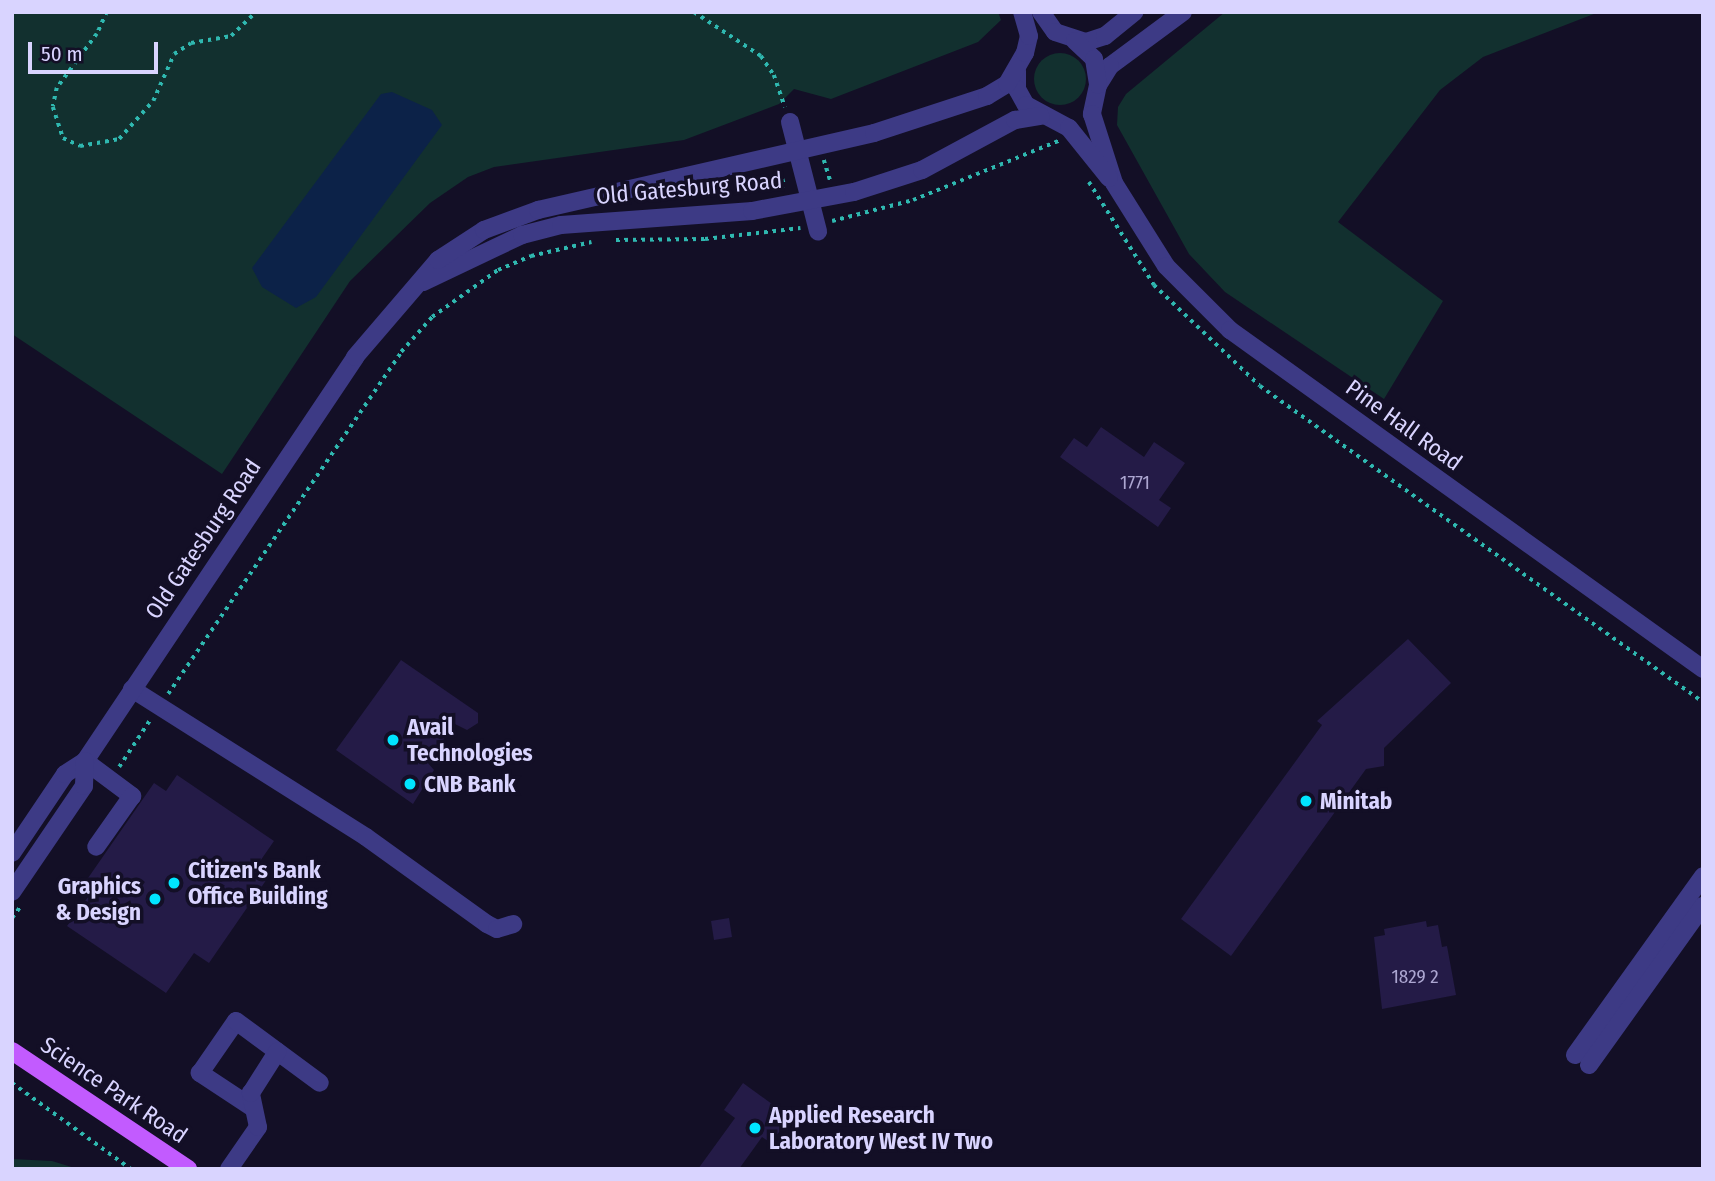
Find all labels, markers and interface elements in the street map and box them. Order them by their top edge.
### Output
scale bar [32,28,161,72]
text: 50 m [41,41,83,67]
street label: Old Gatesburg Road [595,166,783,210]
street label: Pine Hall Road [1341,374,1467,476]
street label: Old Gatesburg Road [139,454,267,624]
house number: 1771 [1120,472,1150,494]
place label: Avail Technologies [407,713,533,767]
marker: Avail Technologies [385,732,401,748]
place label: CNB Bank [424,770,516,798]
marker: CNB Bank [402,776,418,792]
place label: Minitab [1320,787,1392,815]
marker: Minitab [1298,793,1314,809]
place label: Citizen's Bank Office Building [188,856,328,910]
place label: Graphics & Design [55,872,141,926]
marker: Citizen's Bank Office Building [166,875,182,891]
marker: Graphics & Design [147,891,163,907]
house number: 1829 2 [1391,966,1439,988]
street label: Science Park Road [36,1031,192,1149]
place label: Applied Research Laboratory West IV Two [769,1101,993,1155]
marker: Applied Research Laboratory West IV Two [747,1120,763,1136]

